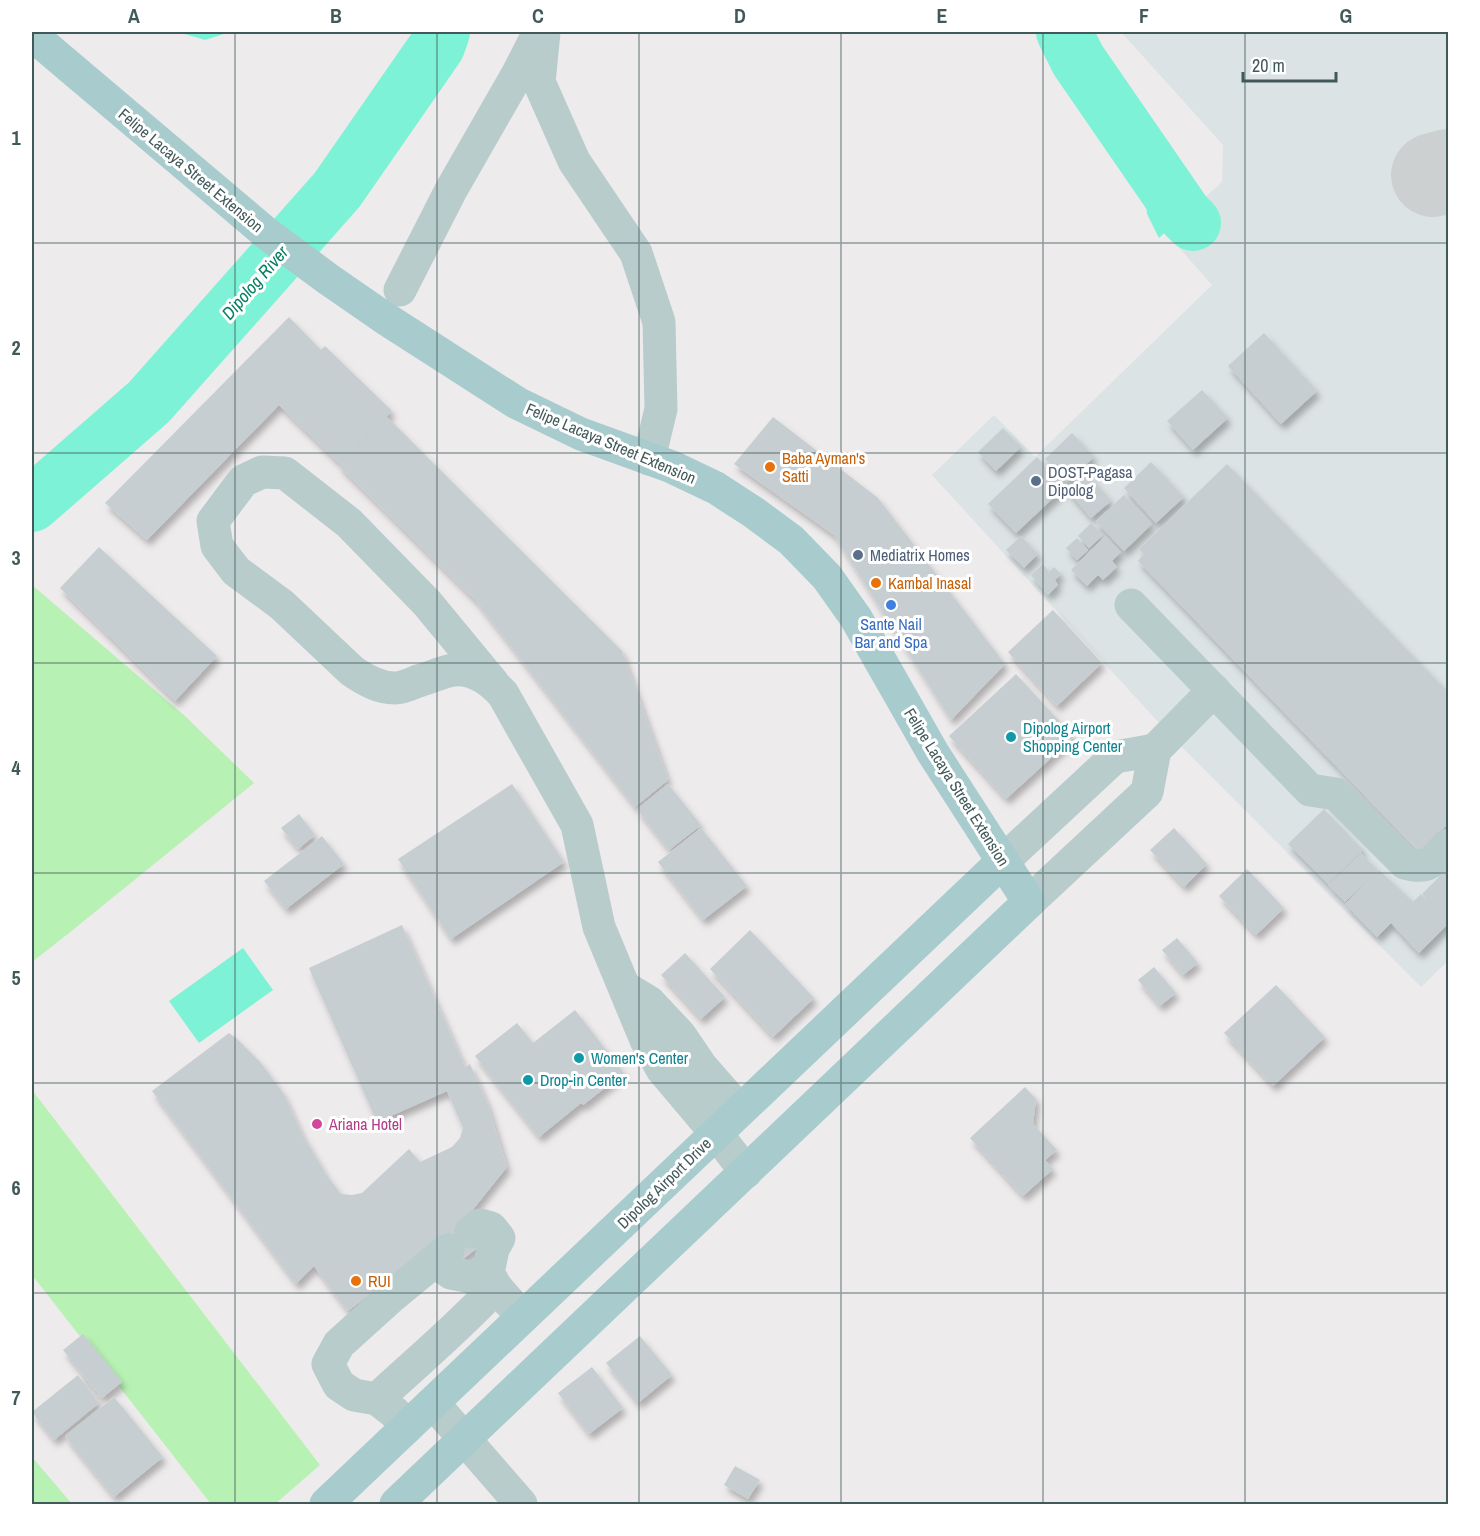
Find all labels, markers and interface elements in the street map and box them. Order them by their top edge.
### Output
text: A [128,2,140,29]
text: B [330,2,342,29]
text: C [532,2,544,29]
text: D [734,2,746,29]
text: E [937,2,948,29]
text: F [1139,2,1149,29]
text: G [1340,2,1352,29]
scale bar [1243,45,1336,83]
text: 20 m [1252,53,1285,78]
street label: Felipe Lacaya Street Extension [114,103,268,237]
text: 1 [11,124,21,151]
water label: Dipolog River [216,240,294,325]
text: 2 [11,334,21,361]
street label: Felipe Lacaya Street Extension [523,397,699,489]
place label: Baba Ayman's Satti [782,447,865,487]
marker: Baba Ayman's Satti [763,460,777,474]
place label: DOST-Pagasa Dipolog [1048,461,1133,501]
marker: DOST-Pagasa Dipolog [1029,474,1043,488]
text: 3 [11,544,21,571]
place label: Mediatrix Homes [870,544,970,566]
marker: Mediatrix Homes [851,548,865,562]
place label: Kambal Inasal [888,572,971,594]
marker: Kambal Inasal [869,576,883,590]
marker: Sante Nail Bar and Spa [884,598,898,612]
place label: Sante Nail Bar and Spa [855,613,928,653]
street label: Felipe Lacaya Street Extension [899,704,1015,870]
place label: Dipolog Airport Shopping Center [1023,717,1123,757]
marker: Dipolog Airport Shopping Center [1004,730,1018,744]
text: 4 [11,754,21,781]
text: 5 [11,964,21,991]
place label: Women's Center [591,1047,689,1069]
marker: Women's Center [572,1051,586,1065]
place label: Drop-in Center [540,1069,627,1091]
marker: Drop-in Center [521,1073,535,1087]
place label: Ariana Hotel [328,1113,402,1135]
marker: Ariana Hotel [310,1117,324,1131]
street label: Dipolog Airport Drive [612,1133,716,1233]
text: 6 [11,1174,21,1201]
place label: RUI [368,1270,391,1292]
marker: RUI [349,1274,363,1288]
text: 7 [11,1384,21,1411]

